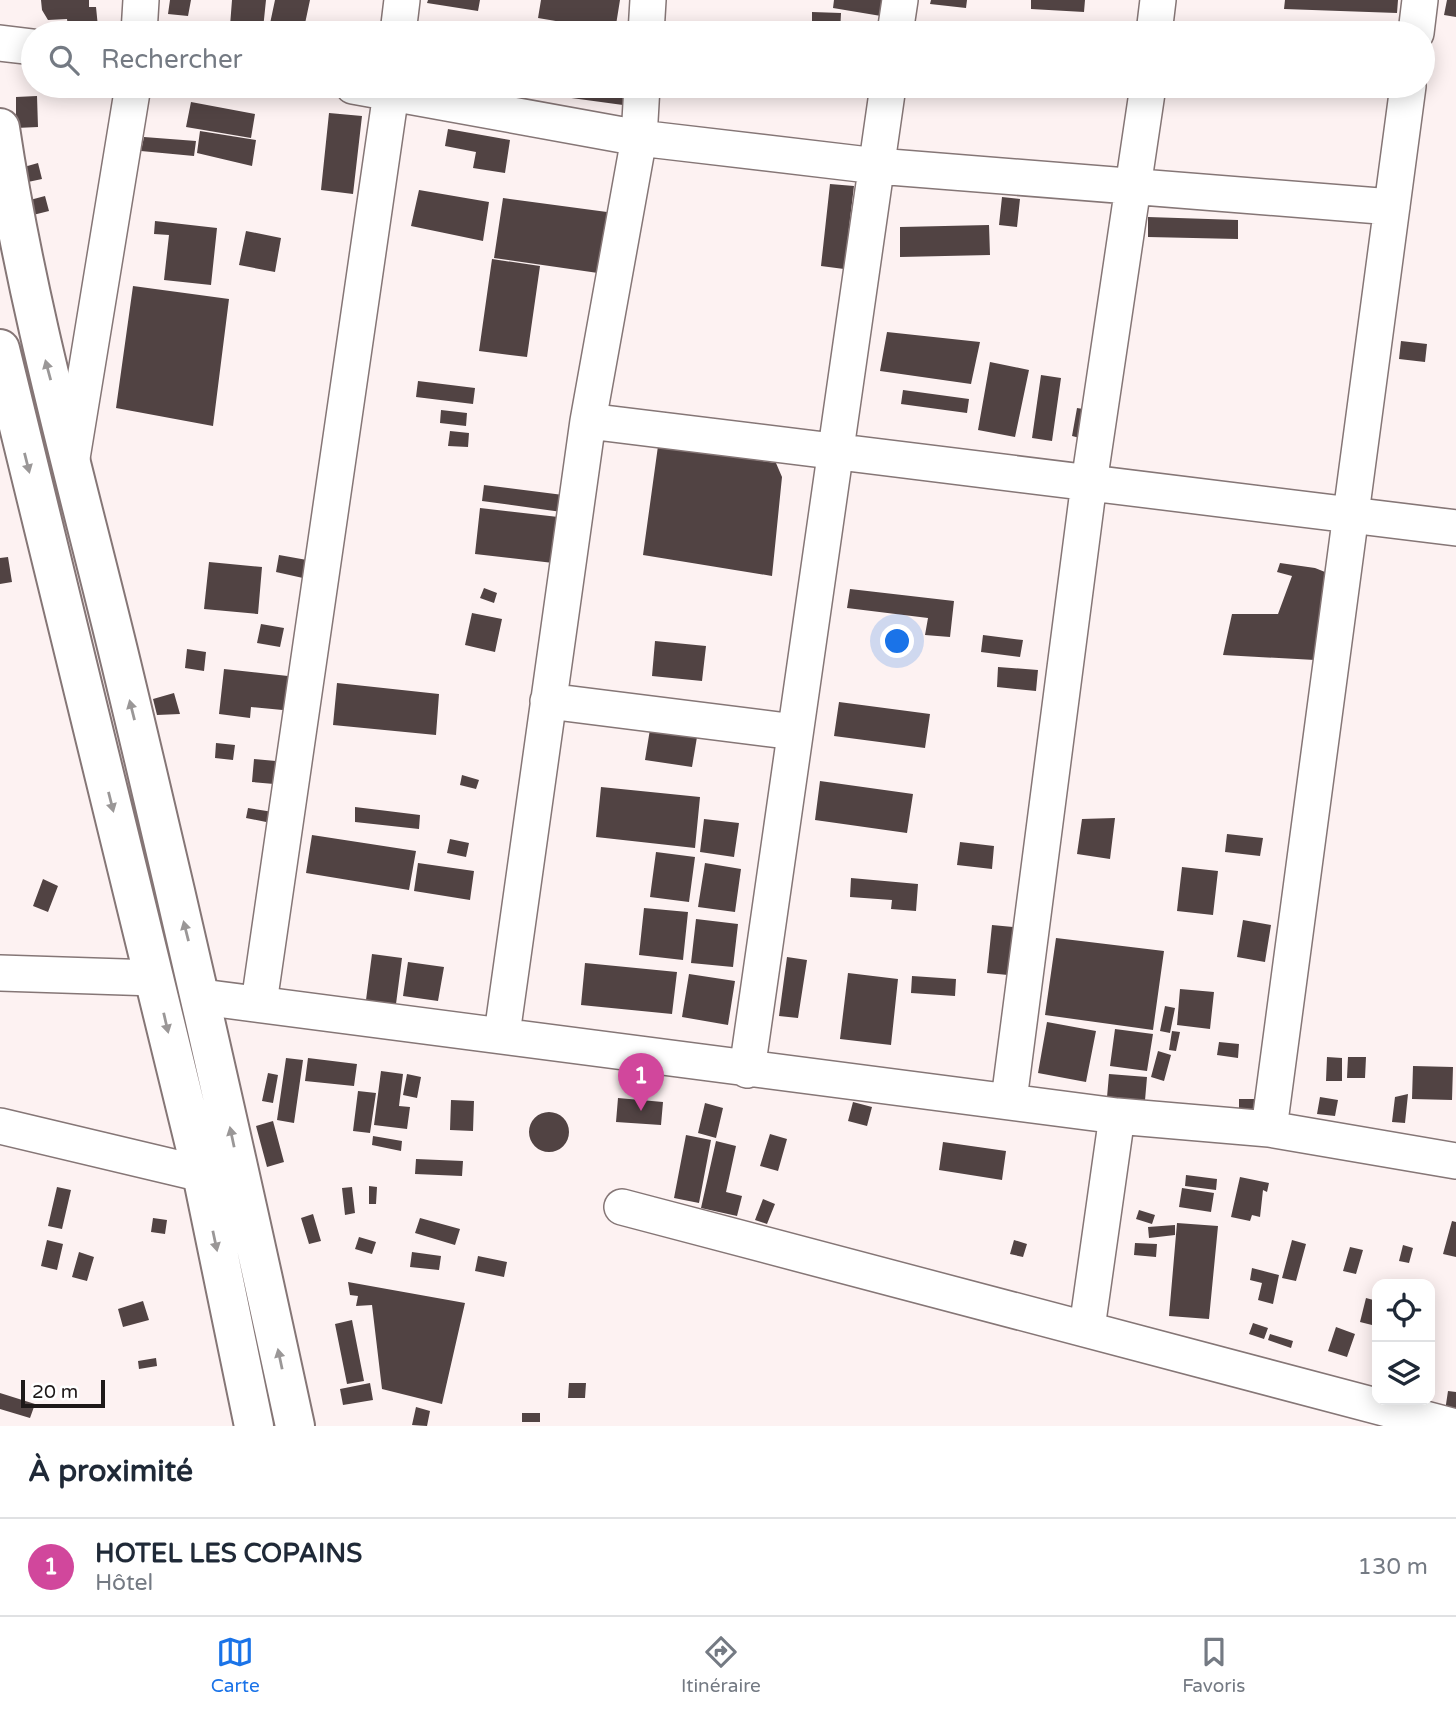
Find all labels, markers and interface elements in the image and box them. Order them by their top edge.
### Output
search box [21,21,1435,98]
icon: search [45,41,83,79]
text: Rechercher [101,44,243,75]
one-way arrow [42,359,53,381]
one-way arrow [22,452,33,474]
your location [880,624,914,658]
one-way arrow [127,699,138,721]
one-way arrow [106,791,117,813]
one-way arrow [180,920,191,942]
one-way arrow [161,1012,172,1034]
pin: 1 [618,1053,664,1111]
one-way arrow [227,1126,238,1148]
one-way arrow [210,1230,221,1252]
map controls [1372,1279,1435,1405]
button: locate [1372,1279,1435,1342]
button: layers [1372,1342,1435,1405]
one-way arrow [275,1348,286,1370]
scale bar [21,1377,105,1409]
text: 20 m [32,1381,78,1403]
text: À proximité [28,1453,193,1490]
text: HOTEL LES COPAINS [95,1538,362,1569]
text: 1 [44,1553,58,1581]
text: 130 m [1358,1553,1428,1581]
text: Hôtel [95,1569,153,1597]
tab: Carte [211,1633,260,1697]
tab: Itinéraire [681,1633,761,1697]
tab: Favoris [1182,1633,1245,1697]

